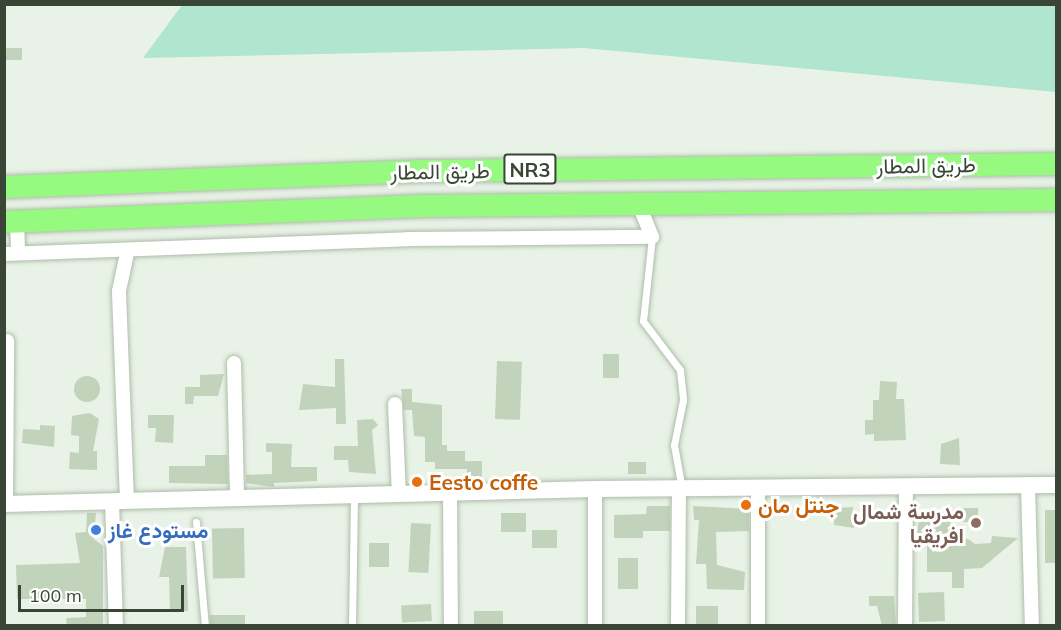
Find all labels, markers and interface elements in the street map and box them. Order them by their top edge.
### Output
road number: NR3 [503,152,557,186]
street label: طريق المطار [876,152,976,178]
street label: طريق المطار [390,158,490,184]
place label: Eesto coffe [429,469,538,495]
marker: Eesto coffe [410,475,424,489]
place label: جنتل مان [758,492,839,518]
marker: جنتل مان [739,498,753,512]
place label: مدرسة شمال افريقيا [853,498,964,548]
marker: مدرسة شمال افريقيا [969,516,983,530]
place label: مستودع غاز [108,517,208,543]
marker: مستودع غاز [89,523,103,537]
scale bar [21,573,188,611]
text: 100 m [29,584,82,607]

